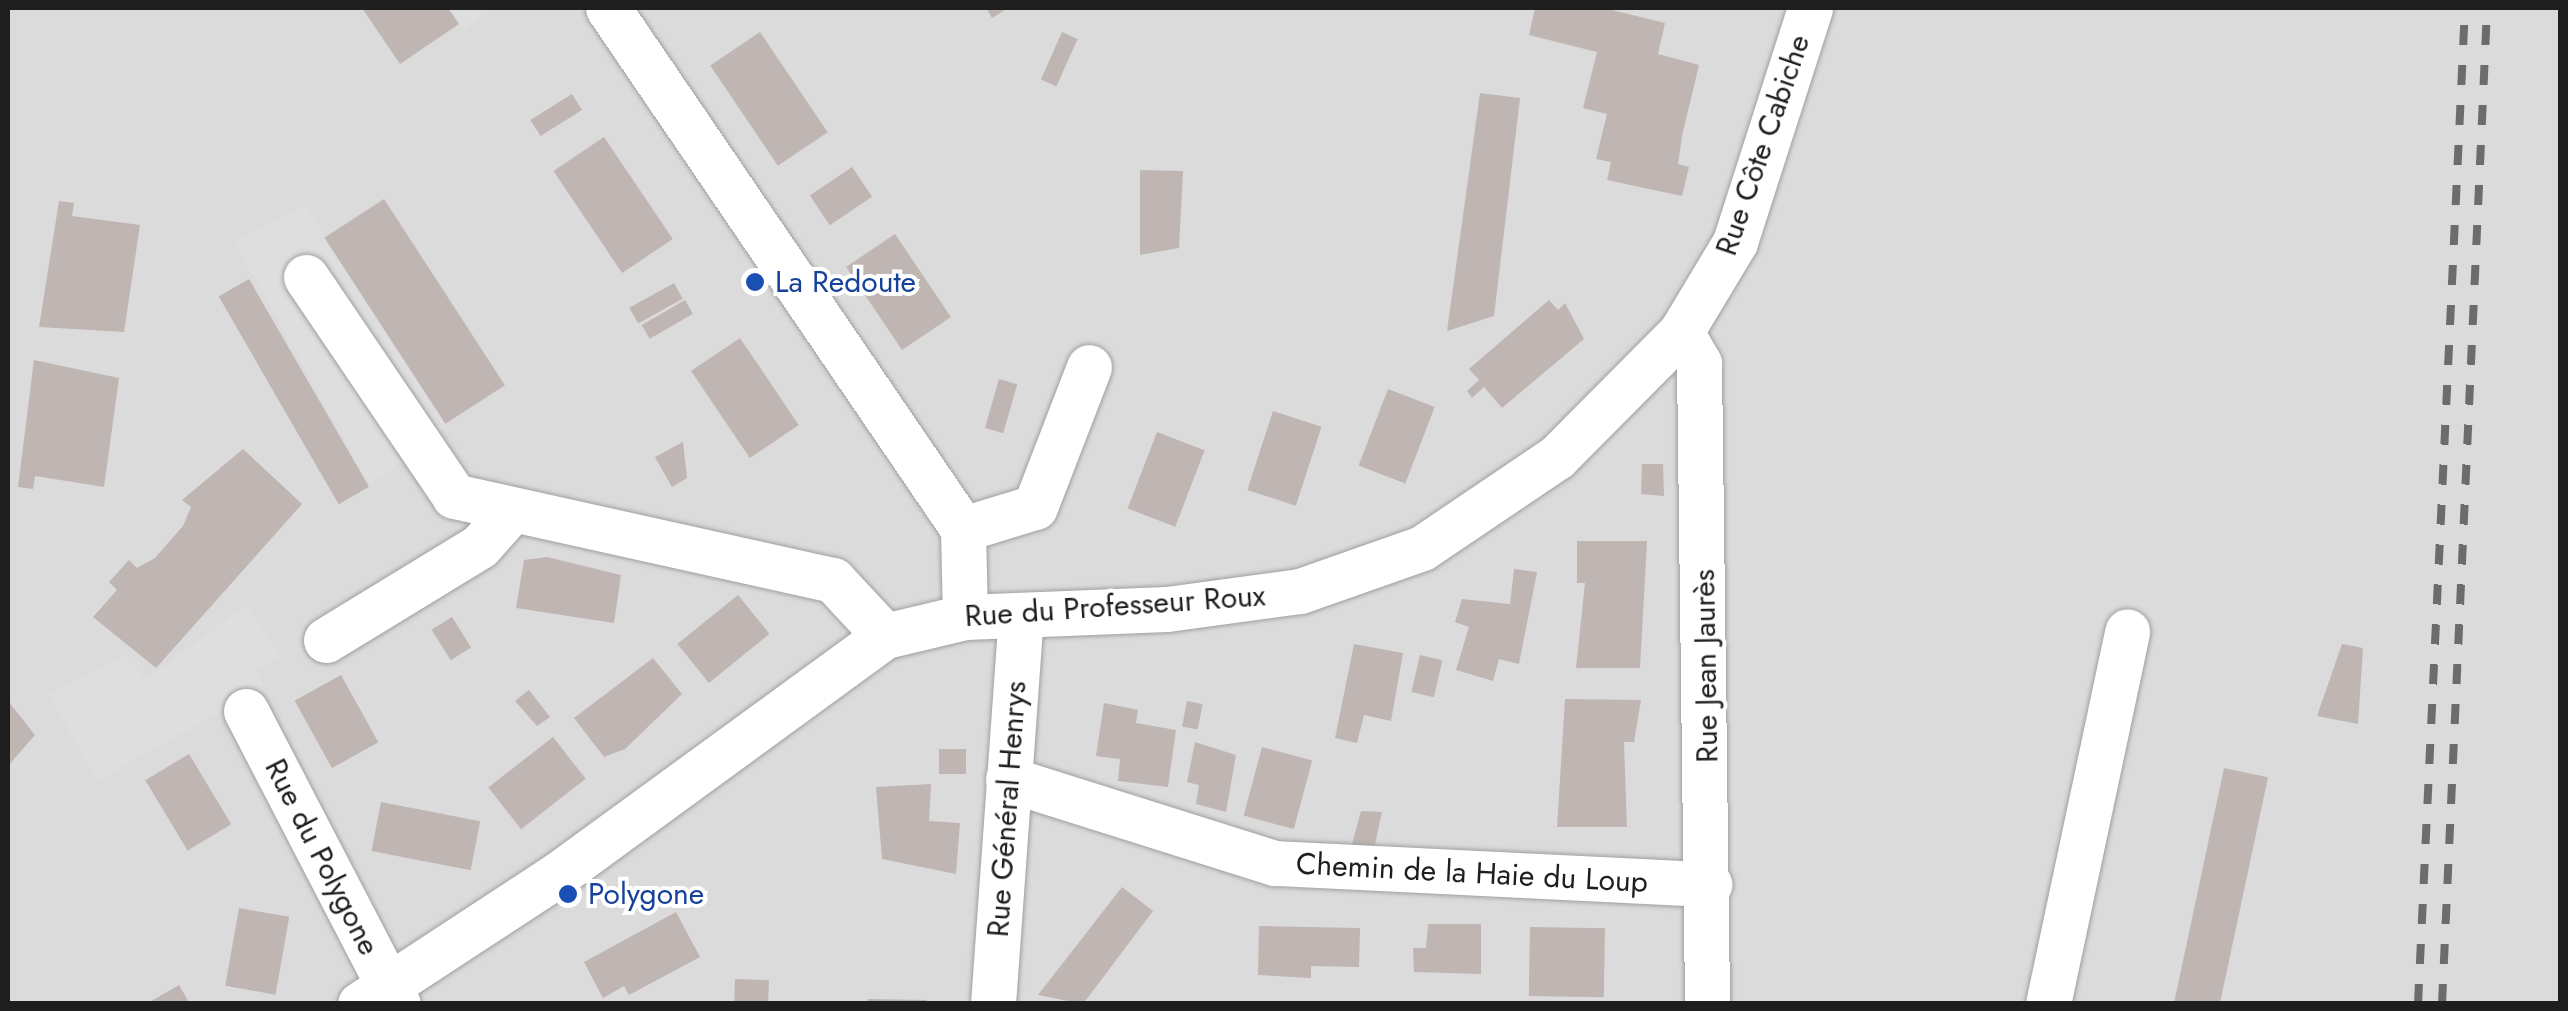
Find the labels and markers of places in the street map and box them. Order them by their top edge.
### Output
place label: La Redoute [775,264,916,300]
marker: La Redoute [744,271,766,293]
place label: Polygone [588,876,704,912]
marker: Polygone [557,883,579,905]

